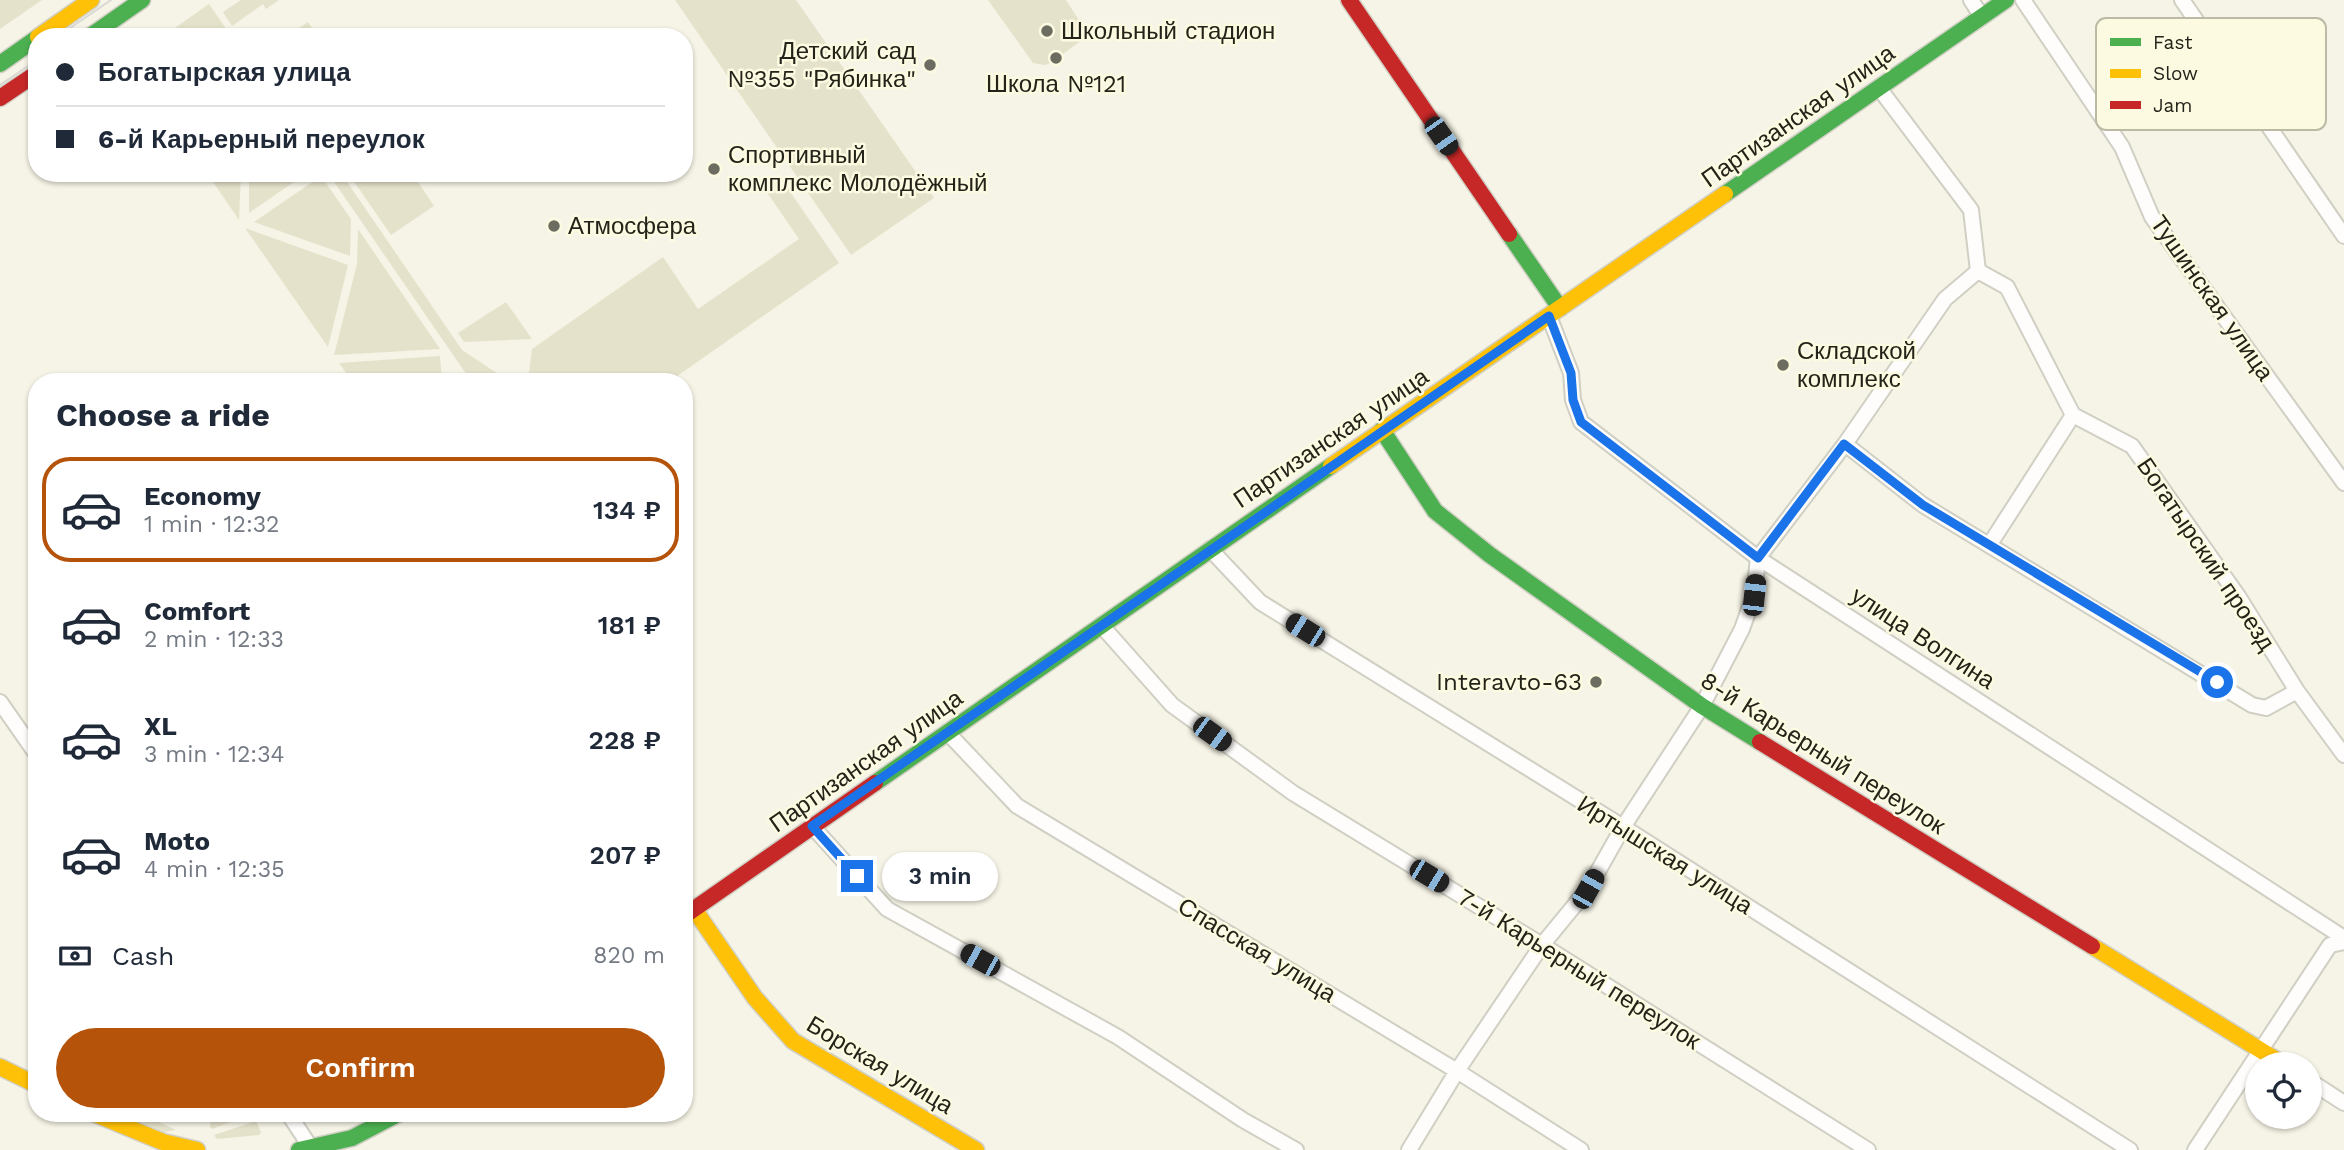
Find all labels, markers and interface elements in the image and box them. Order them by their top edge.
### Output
place label: Школьный стадион [1061,17,1275,45]
legend [2096,18,2326,130]
marker: Школьный стадион [1039,23,1055,39]
text: Fast [2153,31,2192,54]
place label: Детский сад №355 "Рябинка" [727,37,916,93]
street label: Партизанская улица [1696,39,1900,193]
marker: Школа №121 [1048,50,1064,66]
text: Богатырская улица [98,57,351,87]
marker: Детский сад №355 "Рябинка" [922,57,938,73]
text: Slow [2153,62,2198,85]
place label: Школа №121 [986,70,1126,98]
text: Jam [2153,94,2192,117]
car [1421,113,1462,159]
text: 6-й Карьерный переулок [98,124,425,154]
place label: Спортивный комплекс Молодёжный [728,141,987,197]
marker: Спортивный комплекс Молодёжный [706,161,722,177]
street label: Тушинская улица [2145,210,2280,386]
place label: Атмосфера [568,212,697,240]
marker: Атмосфера [546,218,562,234]
place label: Складской комплекс [1797,337,1916,393]
marker: Складской комплекс [1775,357,1791,373]
street label: Партизанская улица [1228,362,1434,514]
text: Choose a ride [56,396,270,434]
street label: Богатырский проезд [2131,452,2281,656]
icon: car [60,478,123,541]
text: Economy [144,481,261,511]
text: 134 ₽ [593,495,661,525]
text: 1 min · 12:32 [144,511,280,538]
car [1742,573,1767,617]
street label: улица Волгина [1846,581,2001,695]
icon: car [60,593,123,656]
text: Comfort [144,596,250,626]
text: 181 ₽ [598,610,661,640]
car [1282,610,1329,650]
text: 2 min · 12:33 [144,626,284,653]
street label: 8-й Карьерный переулок [1696,666,1951,840]
route start [2201,666,2233,698]
place label: Interavto-63 [1436,668,1582,696]
marker: Interavto-63 [1588,674,1604,690]
street label: Партизанская улица [764,684,968,838]
icon: car [60,708,123,771]
text: XL [144,711,177,741]
car [1189,713,1236,755]
text: 228 ₽ [589,725,661,755]
text: 3 min · 12:34 [144,741,285,768]
street label: Иртышская улица [1572,790,1758,920]
icon: car [60,823,123,886]
text: Moto [144,826,210,856]
text: 207 ₽ [590,840,661,870]
callout: 3 min [882,852,997,900]
text: 4 min · 12:35 [144,856,285,883]
car [1406,856,1453,896]
route end [841,860,873,892]
text: 3 min [908,863,972,890]
car [1569,866,1608,912]
street label: 7-й Карьерный переулок [1453,883,1706,1055]
street label: Спасская улица [1173,892,1342,1008]
icon: cash [56,937,94,975]
text: Cash [112,941,174,971]
car [957,941,1004,979]
text: 820 m [593,942,665,969]
street label: Борская улица [802,1010,959,1120]
button: Confirm [56,1028,665,1108]
map controls [2245,1052,2322,1129]
button: locate [2245,1052,2322,1129]

